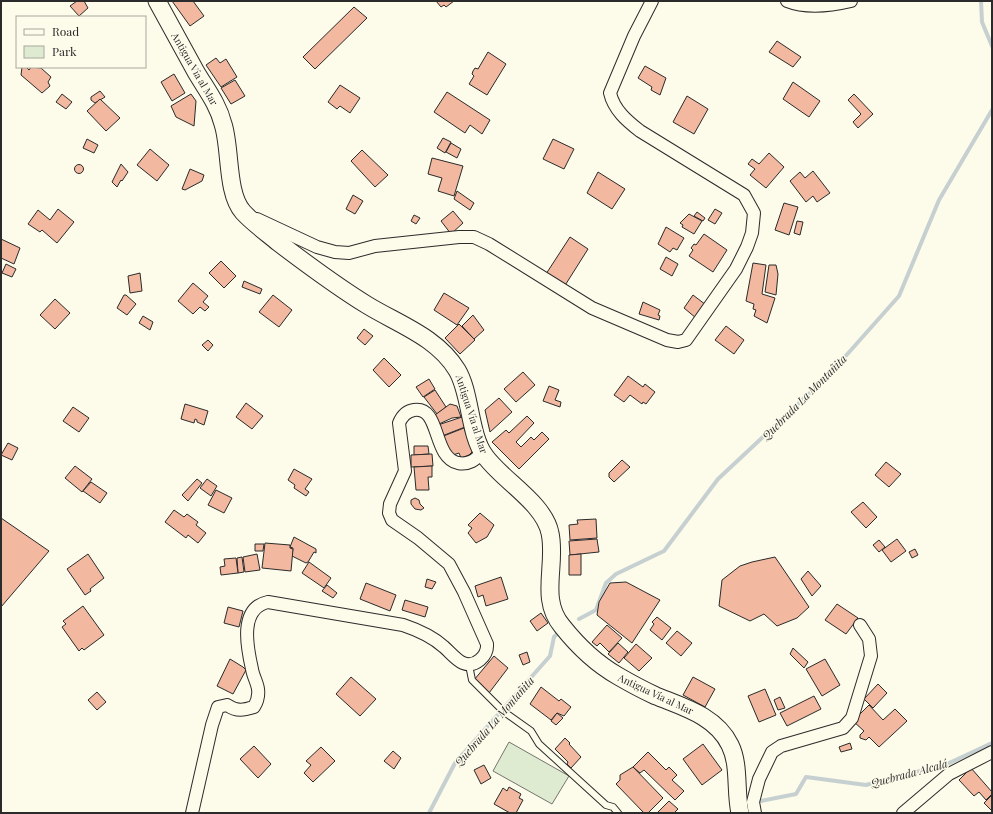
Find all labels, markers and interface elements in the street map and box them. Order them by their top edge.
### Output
legend [16,16,146,68]
text: Road [52,23,79,39]
street label: Antigua Vía al Mar [168,29,222,108]
text: Park [52,43,77,59]
water label: Quebrada La Montañita [758,351,850,443]
street label: Antigua Vía al Mar [452,372,491,456]
street label: Antigua Vía al Mar [615,670,697,718]
water label: Quebrada La Montañita [450,673,537,770]
water label: Quebrada Alcalá [868,755,949,791]

